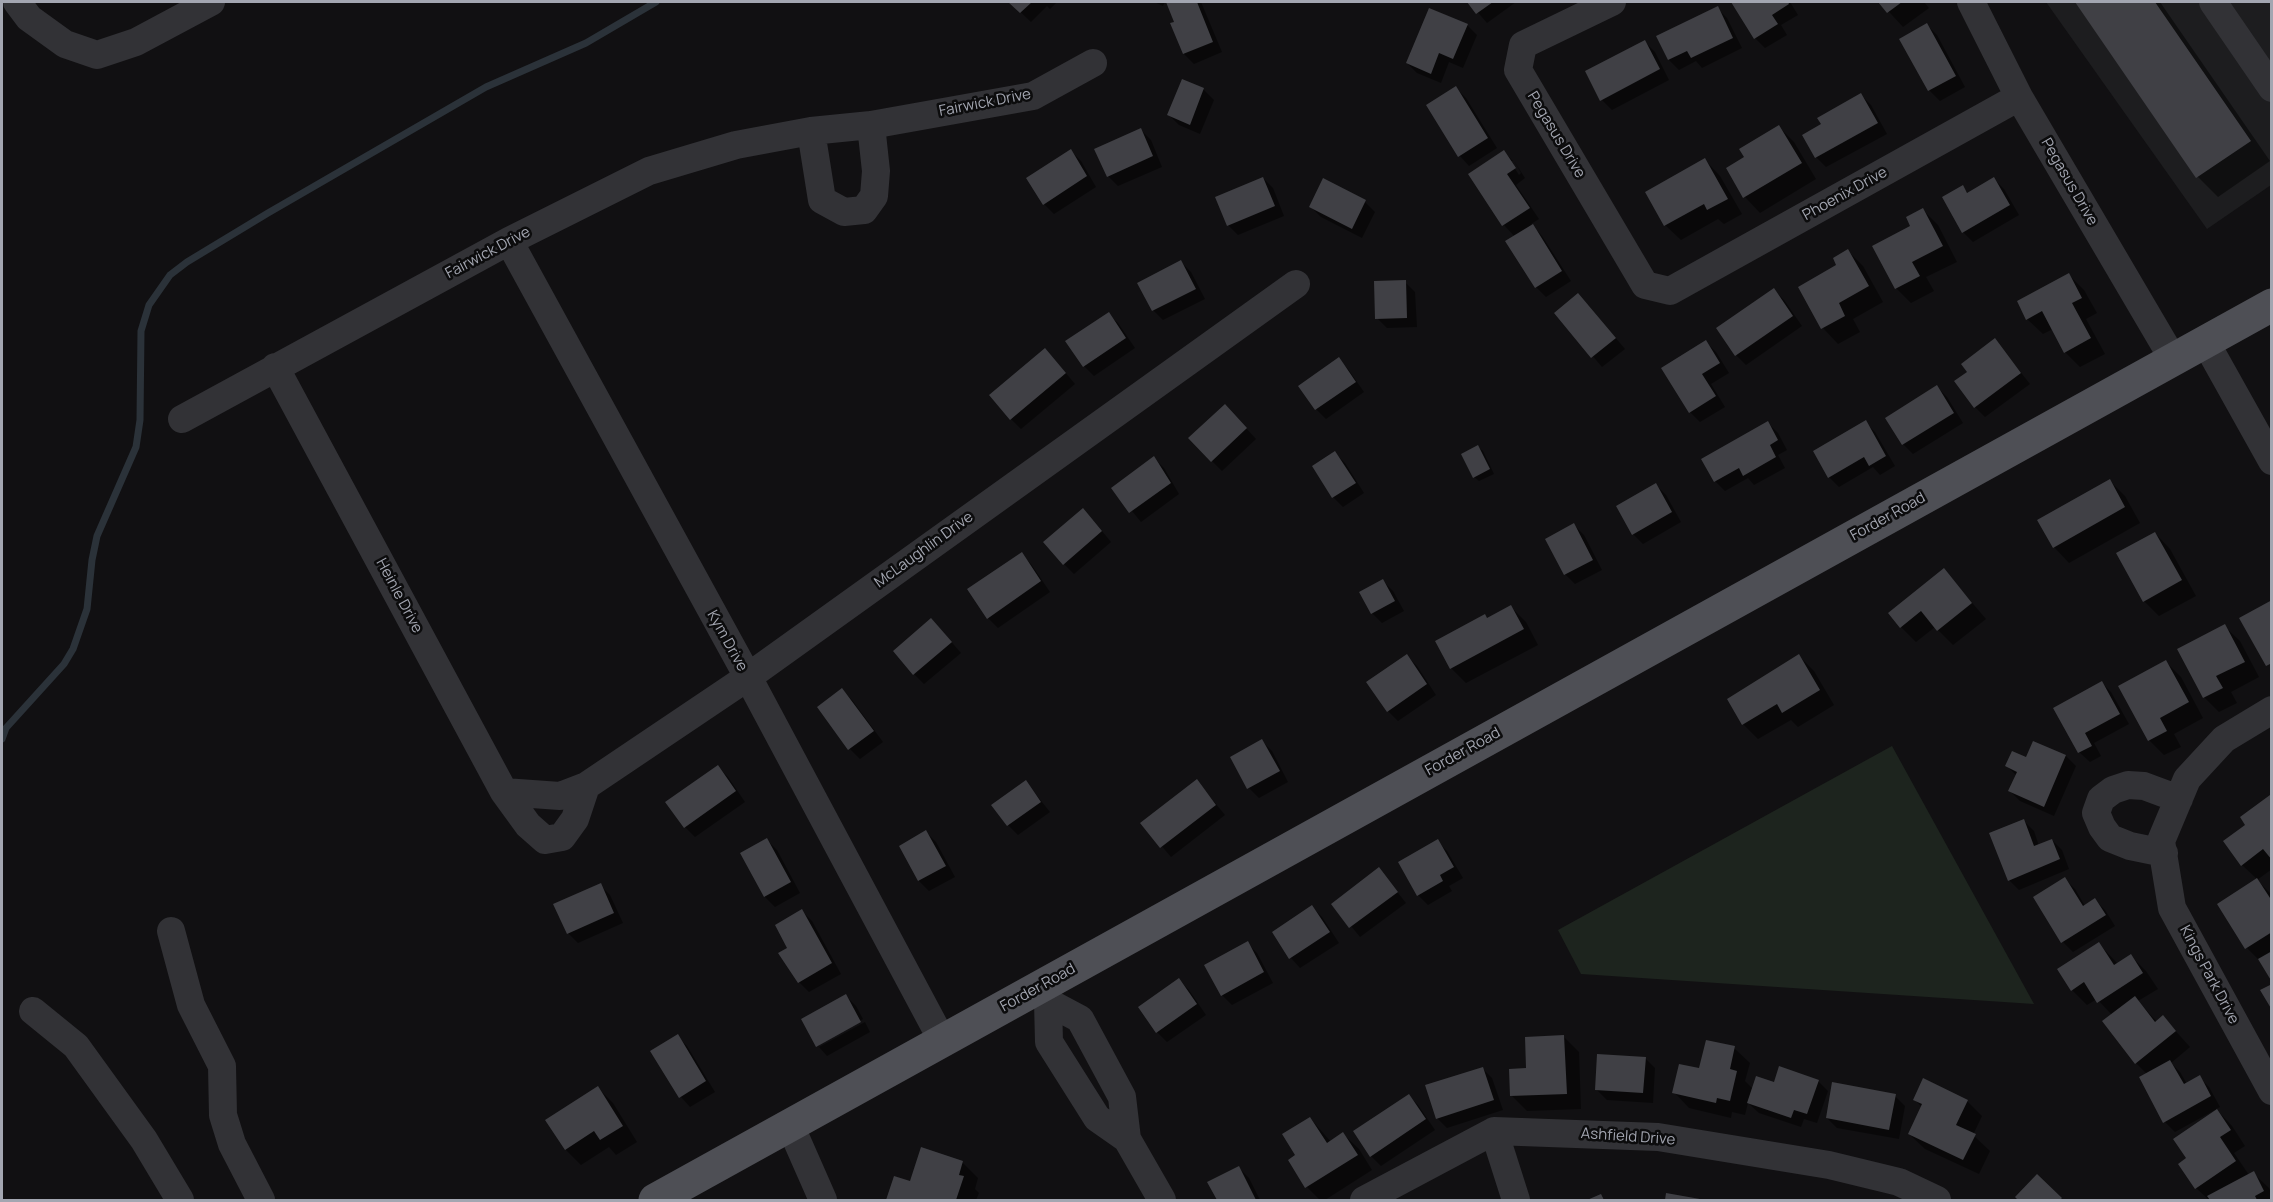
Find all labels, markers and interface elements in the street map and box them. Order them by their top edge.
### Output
street label: Fairwick Drive [937,85,1033,121]
street label: Pegasus Drive [1523,88,1589,182]
street label: Pegasus Drive [2037,135,2101,229]
street label: Phoenix Drive [1800,163,1890,225]
street label: Fairwick Drive [443,223,533,283]
street label: Forder Road [1847,489,1929,545]
street label: McLaughlin Drive [871,508,977,592]
street label: Heinle Drive [372,556,426,636]
street label: Kym Drive [703,607,751,675]
street label: Forder Road [1422,724,1504,780]
street label: Kings Park Drive [2175,923,2243,1027]
street label: Forder Road [997,960,1079,1016]
street label: Ashfield Drive [1580,1125,1676,1149]

